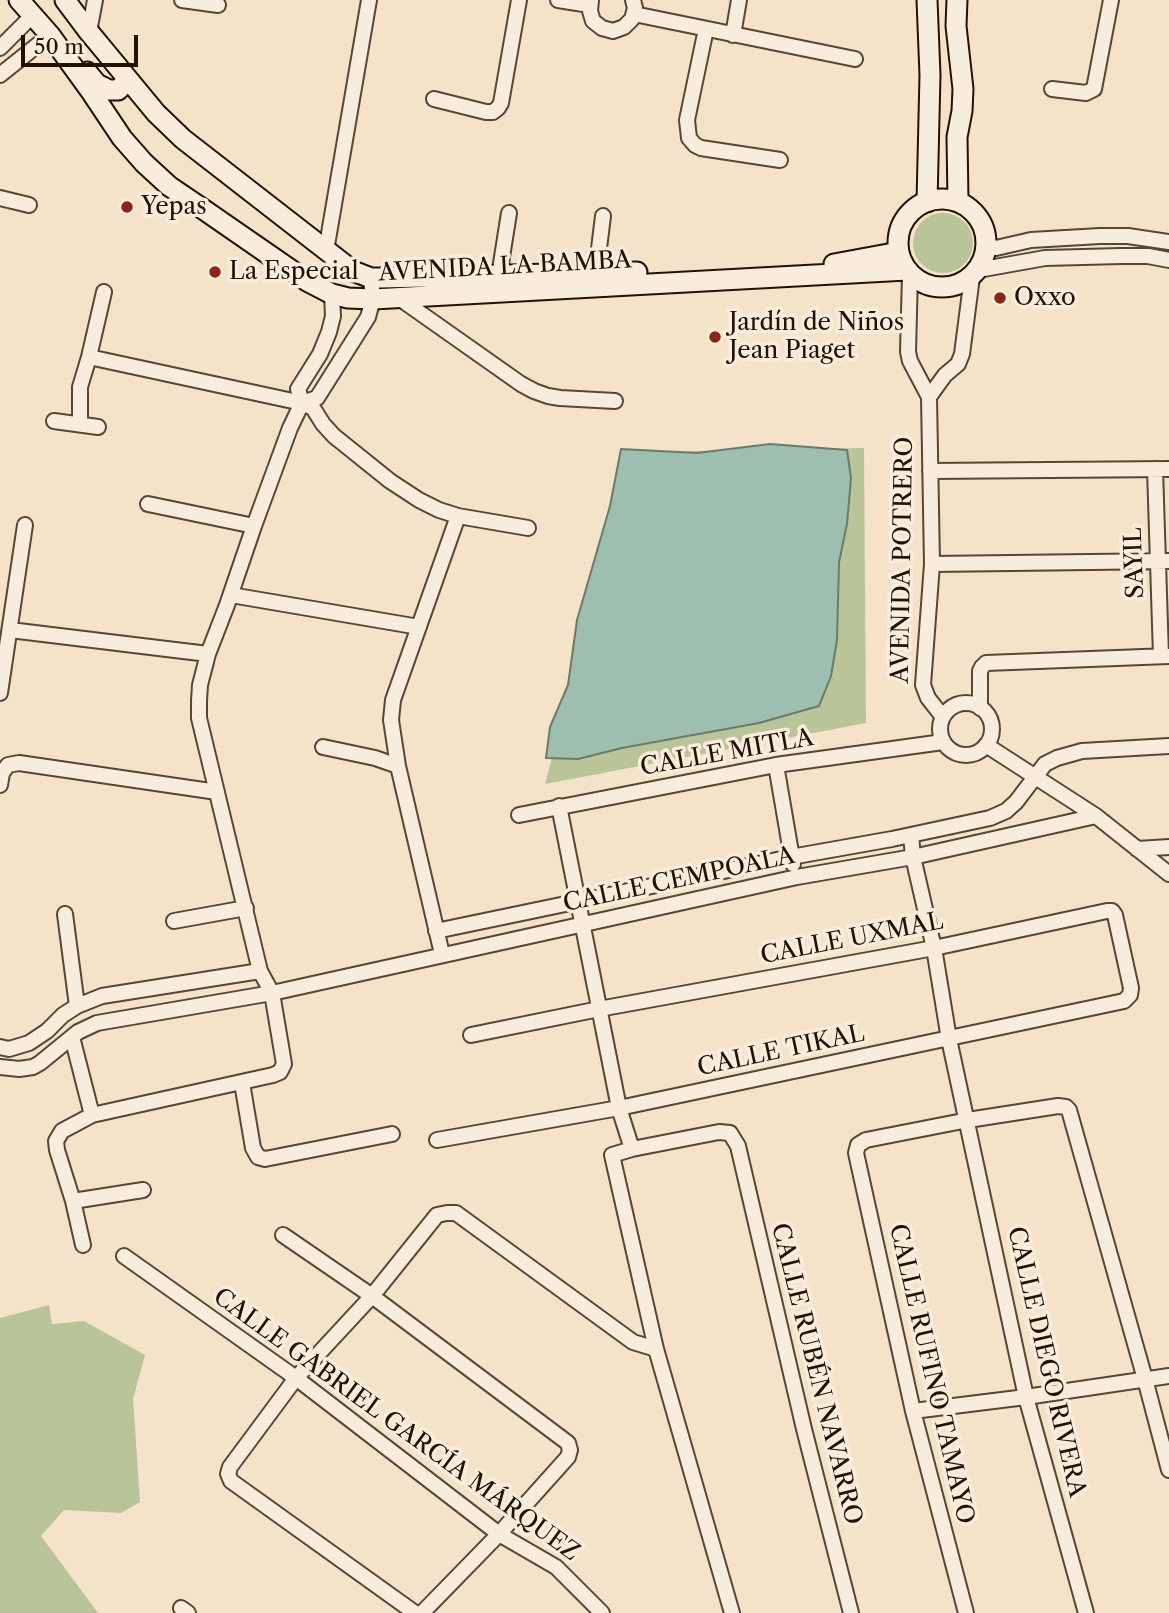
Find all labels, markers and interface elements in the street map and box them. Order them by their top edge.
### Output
scale bar [24,21,142,65]
text: 50 m [34,34,84,59]
place label: Yepas [141,193,207,221]
marker: Yepas [119,199,135,215]
street label: AVENIDA LA BAMBA [378,246,632,288]
place label: La Especial [229,258,359,286]
marker: La Especial [207,264,223,280]
place label: Oxxo [1014,284,1076,312]
marker: Oxxo [992,290,1008,306]
place label: Jardín de Niños Jean Piaget [729,309,904,365]
marker: Jardín de Niños Jean Piaget [707,329,723,345]
street label: AVENIDA POTRERO [886,436,920,684]
street label: SAYIL [1119,527,1151,599]
street label: CALLE MITLA [638,724,816,782]
street label: CALLE CEMPOALA [560,841,798,919]
street label: CALLE UXMAL [758,907,946,971]
street label: CALLE TIKAL [695,1019,867,1083]
street label: CALLE RUBÉN NAVARRO [765,1220,867,1528]
street label: CALLE RUFINO TAMAYO [882,1221,980,1527]
street label: CALLE DIEGO RIVERA [1001,1224,1091,1500]
street label: CALLE GABRIEL GARCÍA MÁRQUEZ [207,1282,585,1568]

